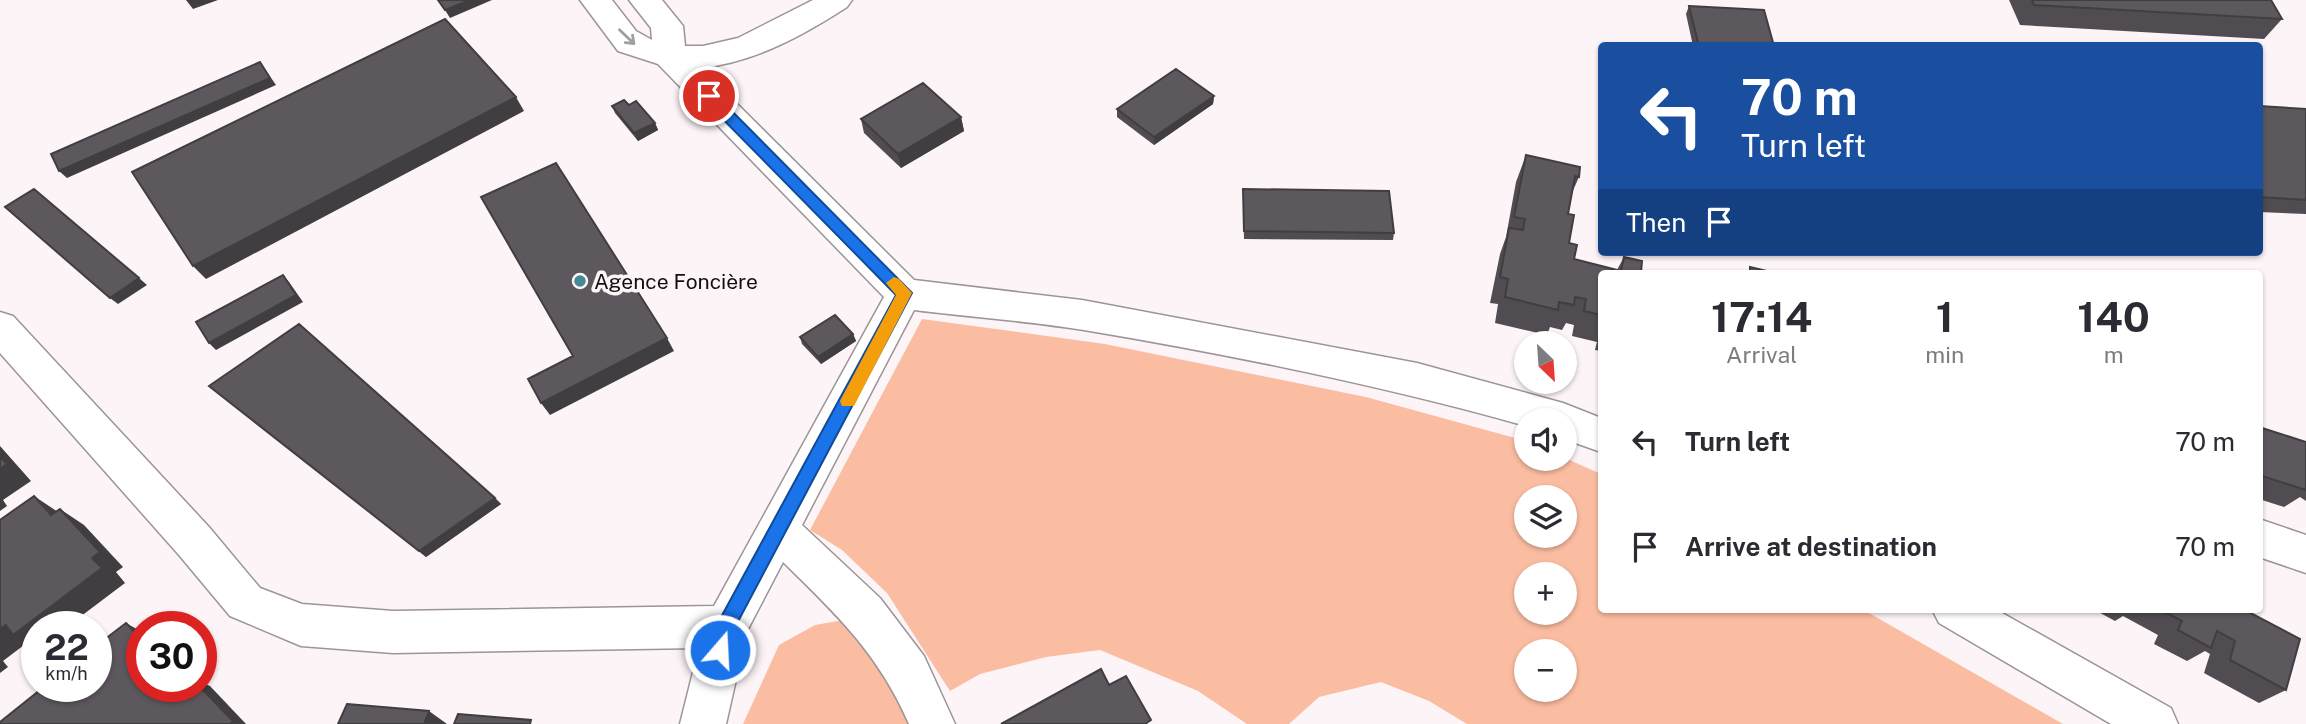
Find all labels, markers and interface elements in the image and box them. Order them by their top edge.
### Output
one-way arrow [618,28,636,45]
pin [679,66,739,126]
text: 70 m [1741,68,1858,126]
icon: left [1626,70,1717,161]
icon: arrive [690,77,728,115]
text: Turn left [1741,127,1866,164]
icon: arrive [1700,203,1738,241]
text: Then [1626,207,1686,238]
place label: Agence Foncière [594,269,758,294]
marker: Agence Foncière [572,273,588,289]
text: 17:14 [1711,292,1812,341]
text: 1 [1936,292,1954,341]
text: 140 [2077,292,2150,341]
north arrow [1514,331,1577,394]
map controls [1514,331,1577,702]
text: Arrival [1726,341,1797,368]
text: min [1925,341,1964,368]
text: m [2104,341,2124,368]
button: sound [1514,408,1577,471]
icon: left [1626,423,1664,461]
text: Turn left [1685,426,1790,457]
text: 70 m [2175,426,2235,457]
button: layers [1514,485,1577,548]
icon: arrive [1626,528,1664,566]
text: Arrive at destination [1685,531,1937,562]
text: 70 m [2175,531,2235,562]
button: + [1514,562,1577,625]
speed limit sign: 30 [126,611,217,702]
position arrow [683,613,757,687]
text: 22 [44,627,89,668]
button: − [1514,639,1577,702]
text: km/h [45,663,88,684]

